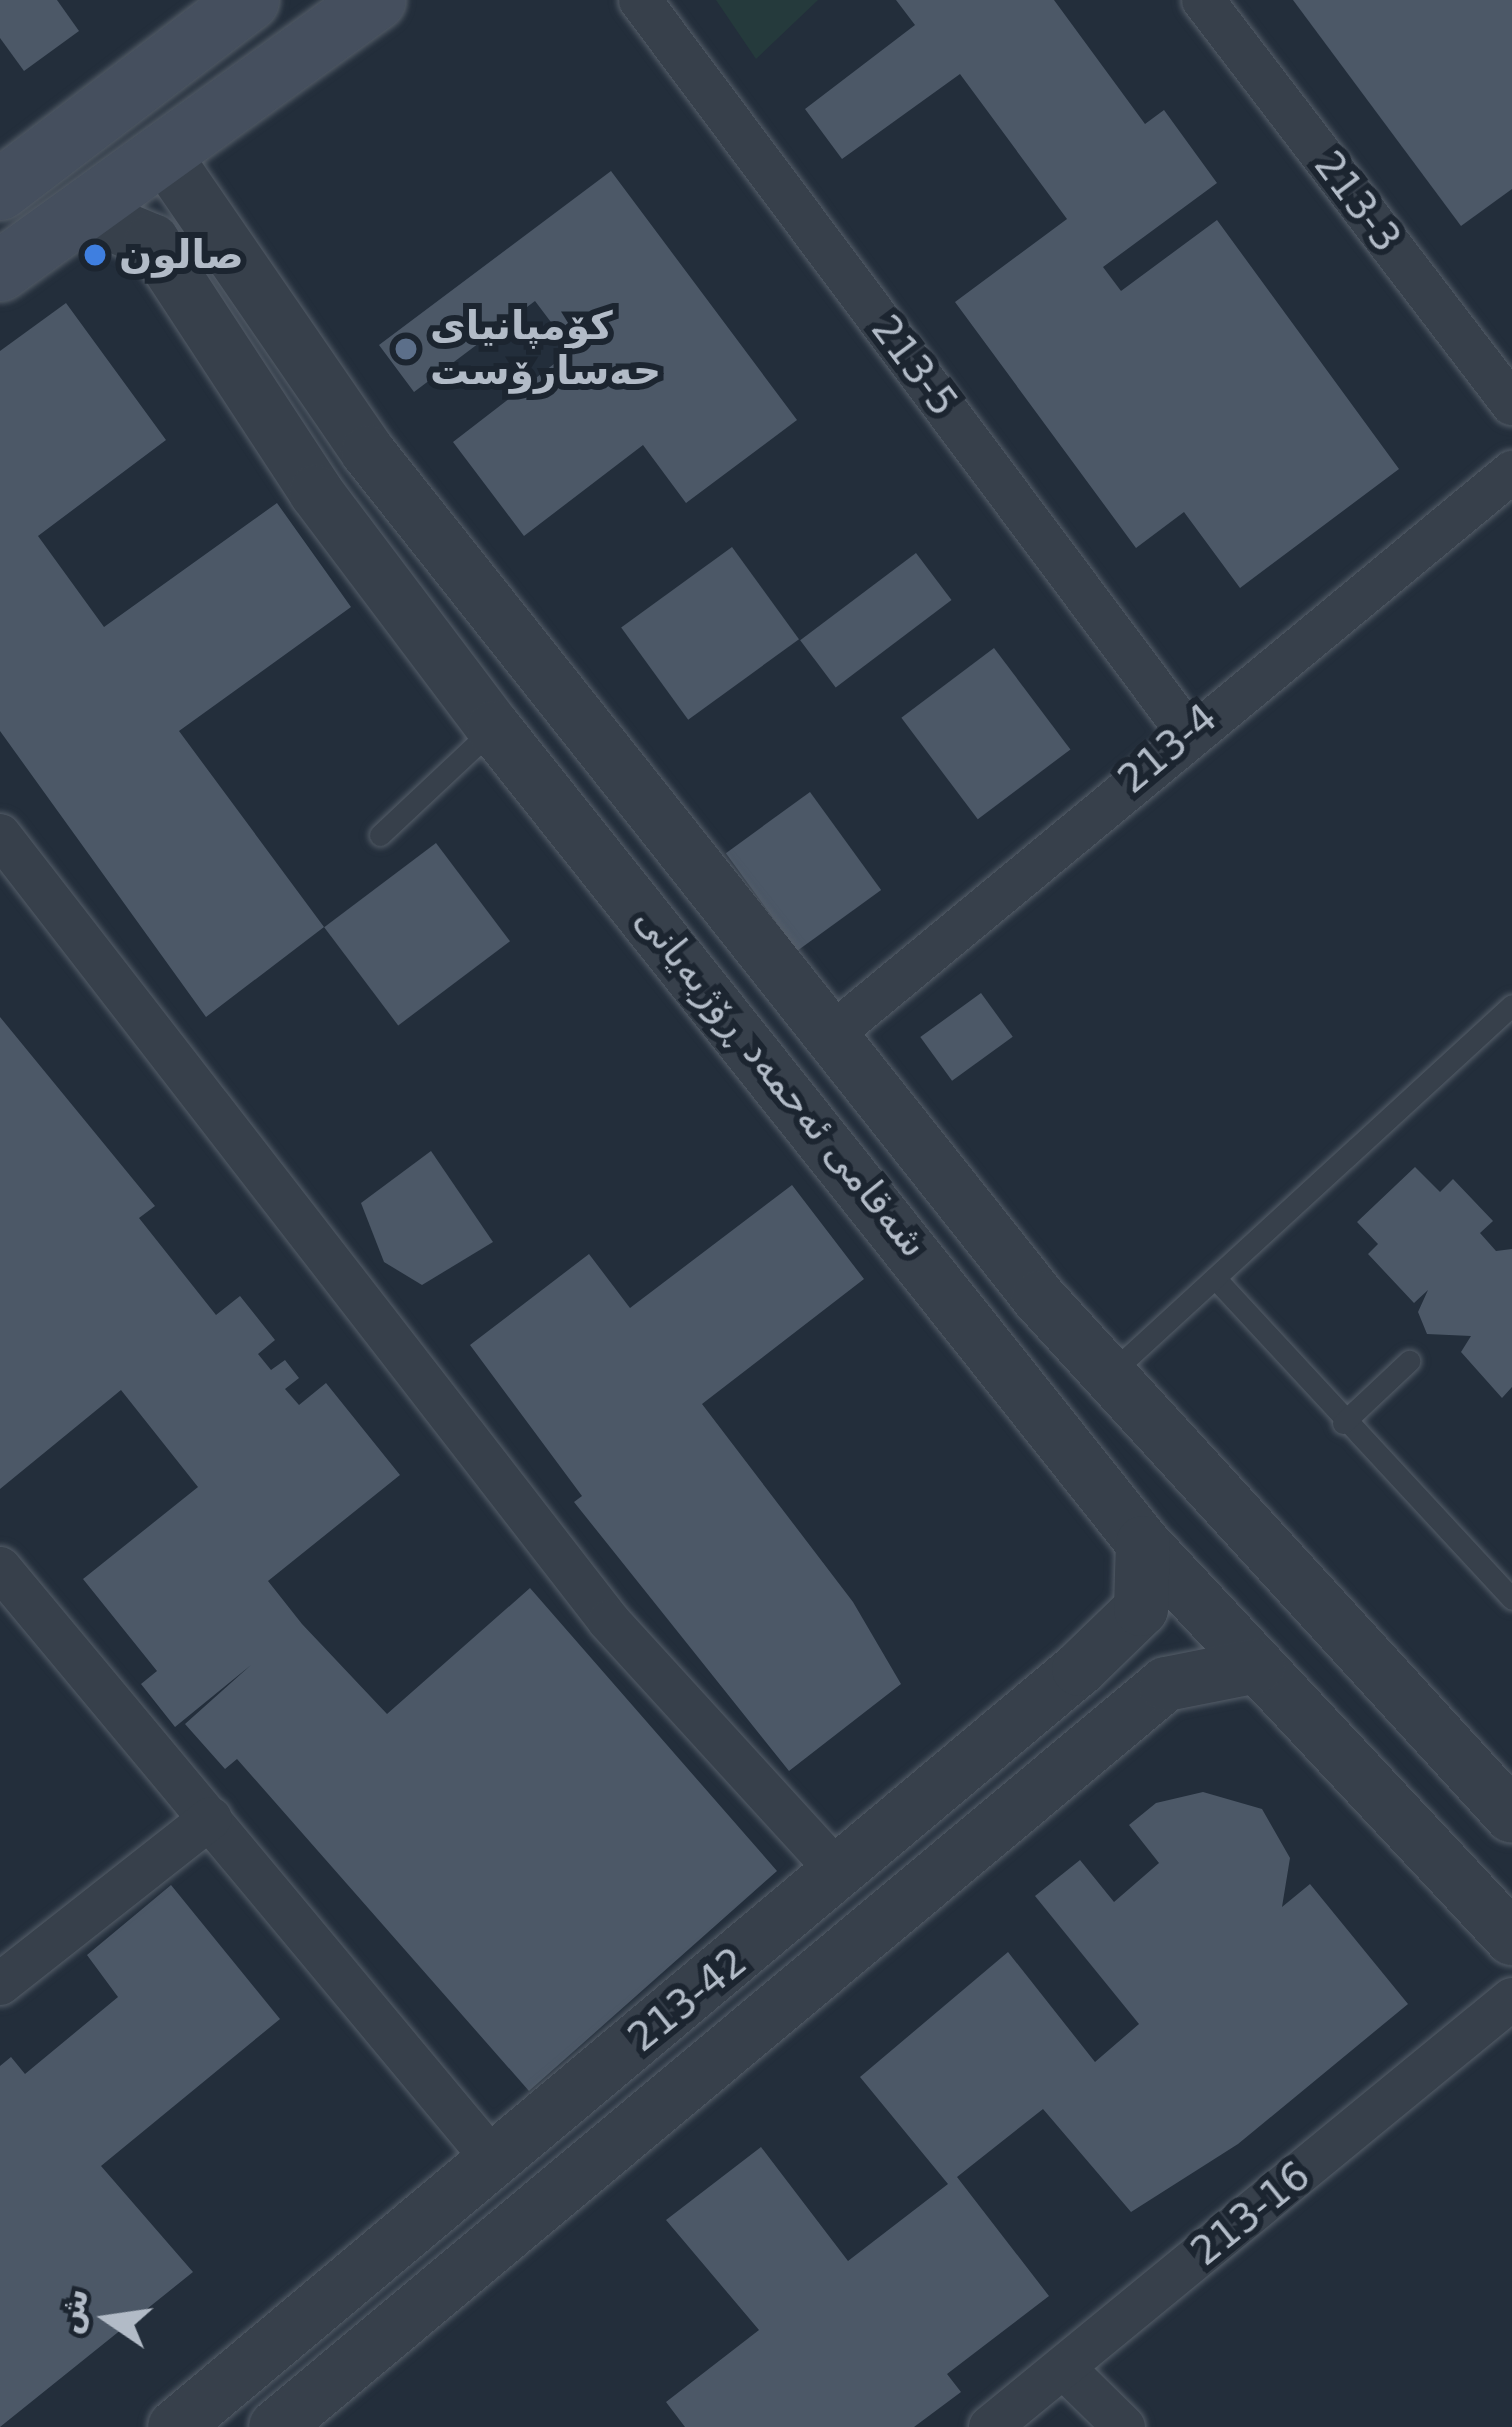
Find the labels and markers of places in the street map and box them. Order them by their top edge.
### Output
place label: صالون [119,232,244,278]
marker: صالون [82,242,108,268]
place label: کۆمپانیای حەسارۆست [430,304,661,395]
marker: کۆمپانیای حەسارۆست [393,336,419,362]

